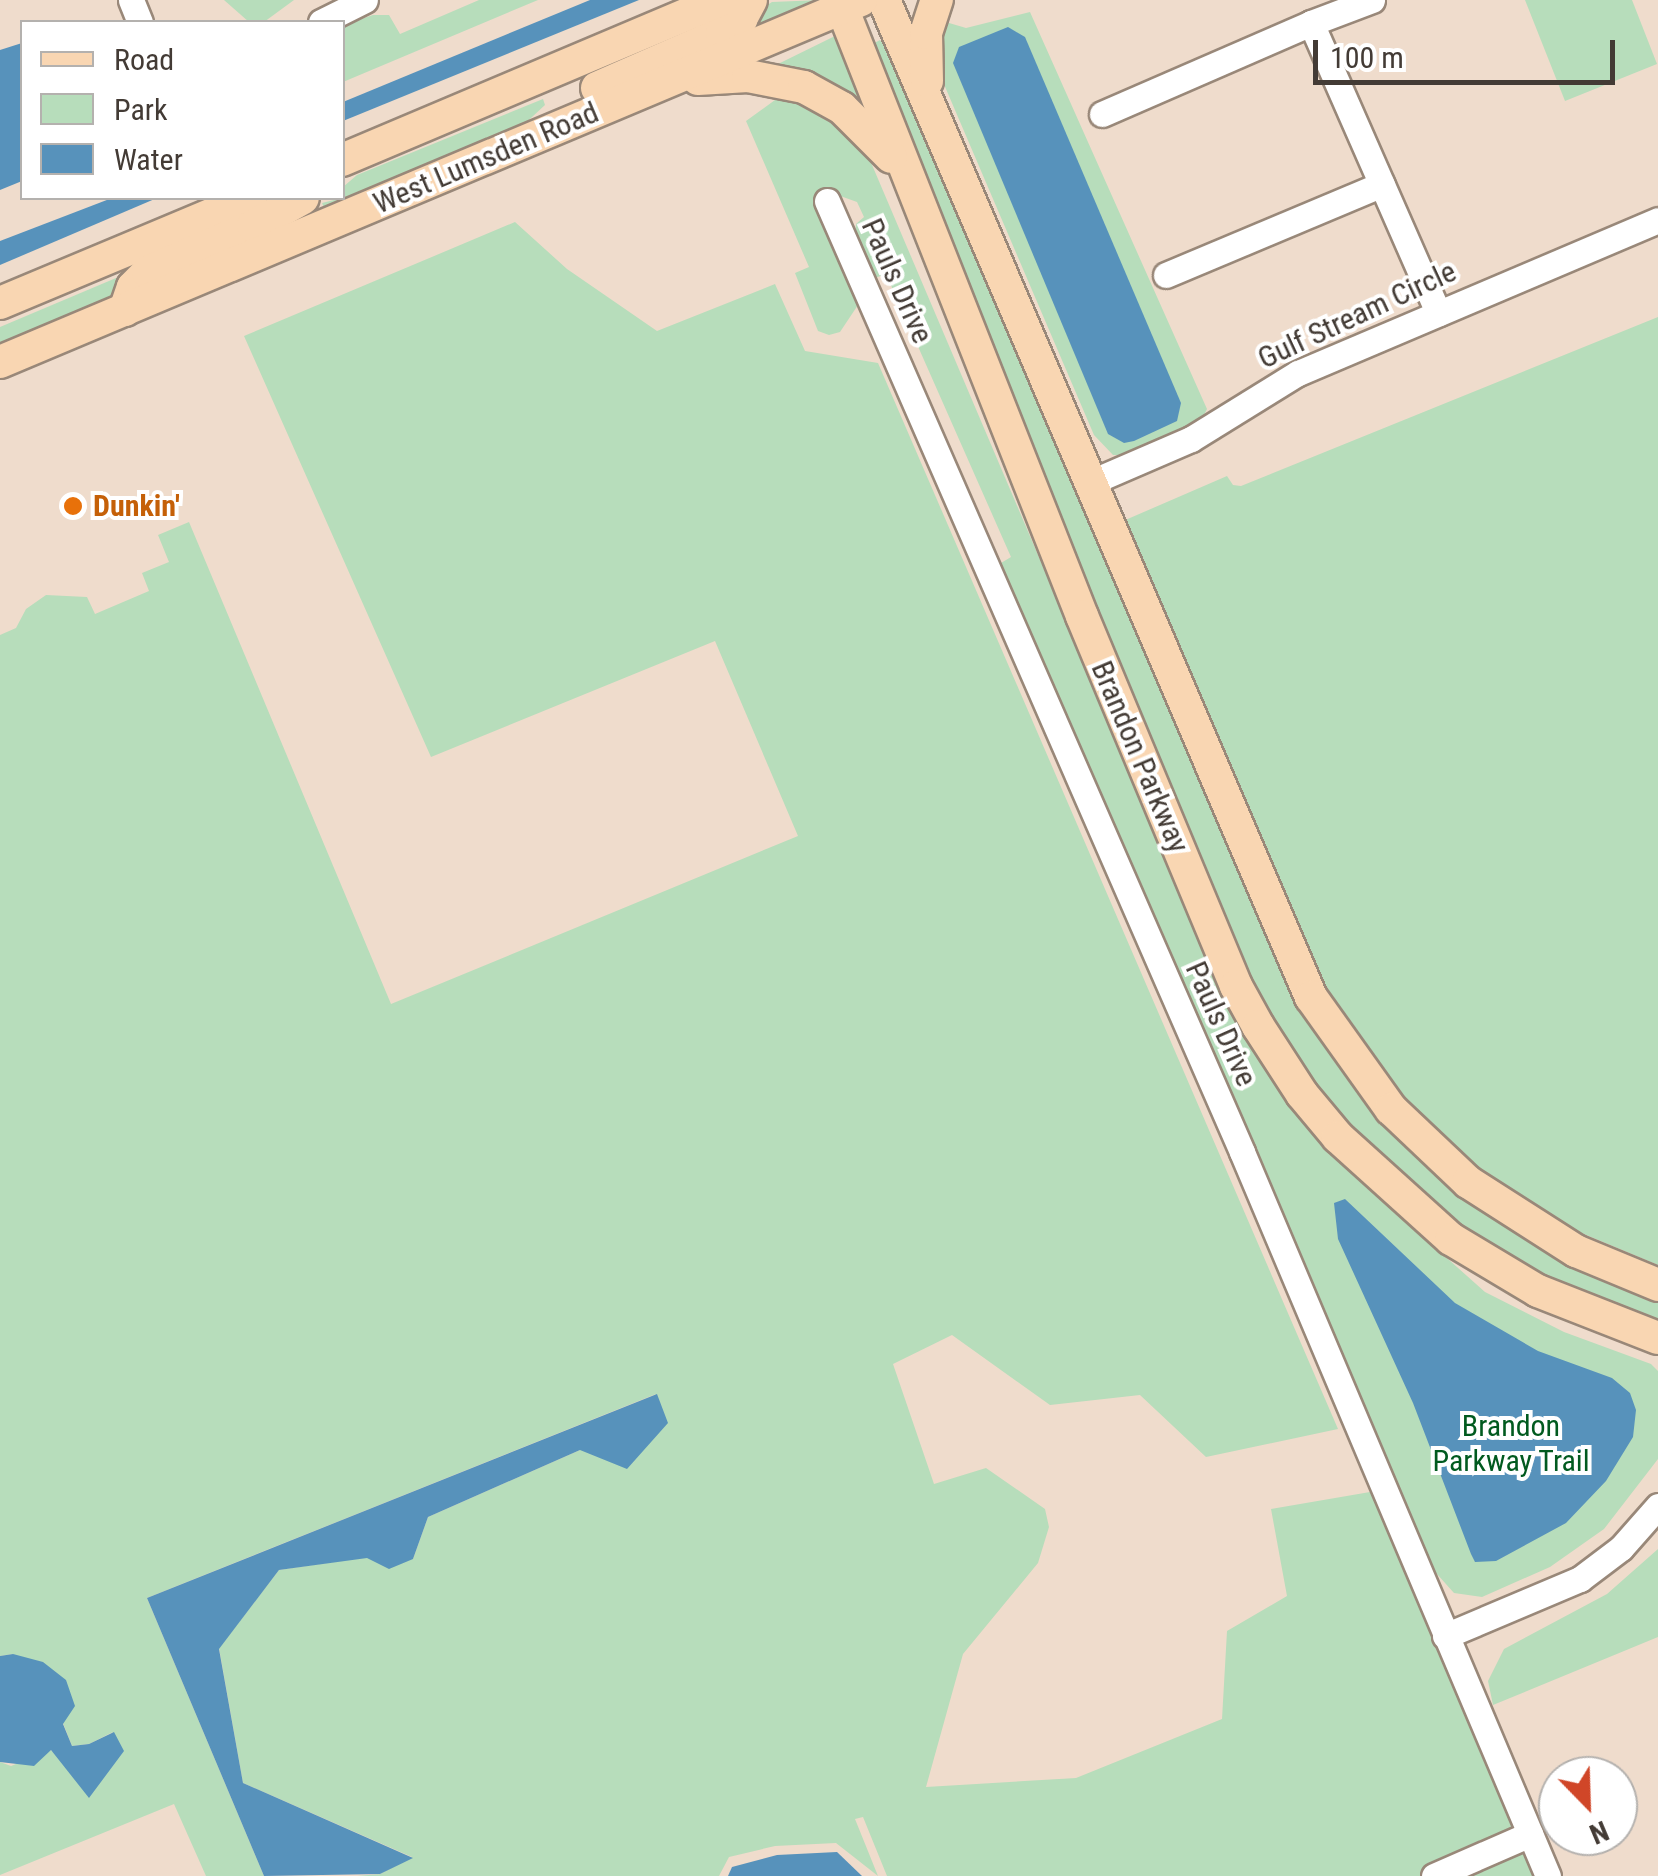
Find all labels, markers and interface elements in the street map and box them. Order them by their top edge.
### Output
legend [20,20,345,200]
scale bar [1318,20,1620,82]
text: 100 m [1330,40,1404,75]
text: Road [114,42,174,77]
text: Park [114,92,168,127]
street label: West Lumsden Road [368,94,604,222]
text: Water [114,142,183,177]
street label: Pauls Drive [854,213,940,349]
street label: Gulf Stream Circle [1252,253,1462,377]
place label: Dunkin' [93,488,180,524]
marker: Dunkin' [62,495,84,517]
street label: Brandon Parkway [1083,656,1197,858]
street label: Pauls Drive [1178,956,1264,1092]
park label: Brandon Parkway Trail [1432,1408,1590,1478]
north arrow [1538,1756,1638,1856]
text: N [1585,1814,1613,1851]

